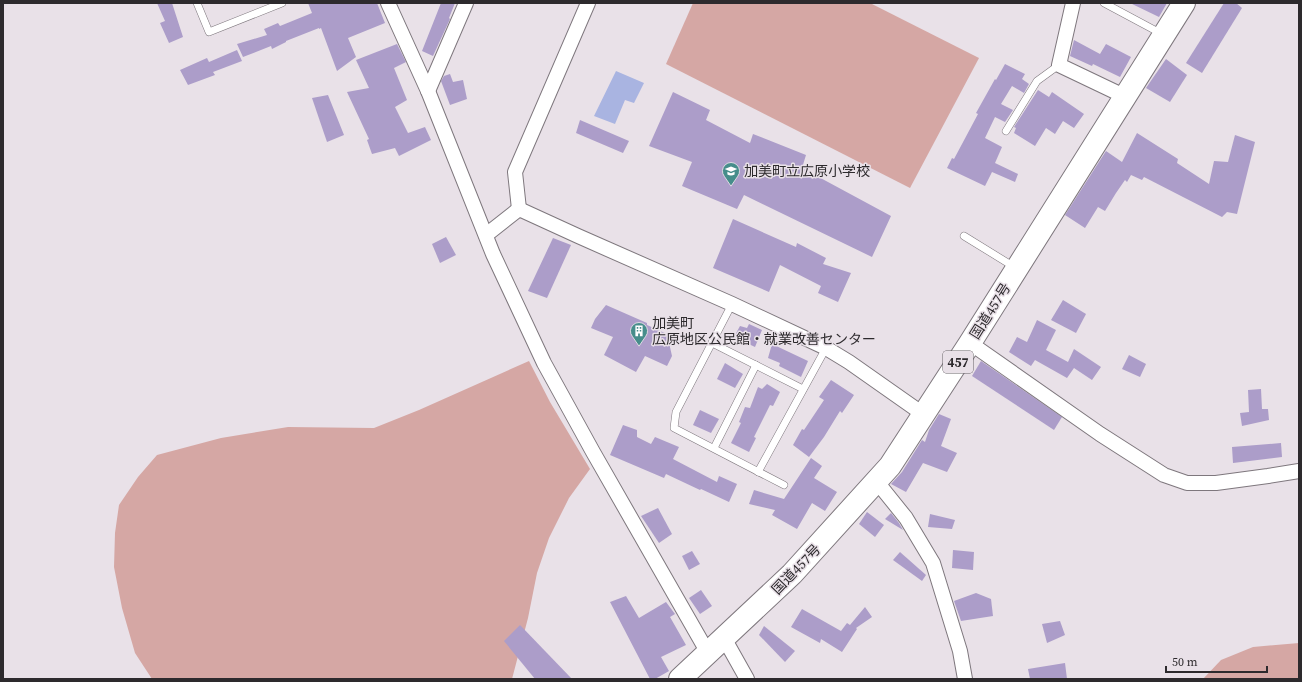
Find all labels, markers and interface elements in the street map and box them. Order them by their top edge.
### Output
school or university icon: 加美町立広原小学校 [721,161,741,186]
place label: 加美町立広原小学校 [744,161,870,181]
street label: 国道457号 [965,279,1015,343]
place label: 加美町 広原地区公民館・就業改善センター [652,313,876,349]
building icon: 加美町 広原地区公民館・就業改善センター [629,321,649,346]
road number: 457 [943,351,973,373]
street label: 国道457号 [767,539,825,599]
scale bar [1166,648,1267,674]
text: 50 m [1172,654,1198,670]

